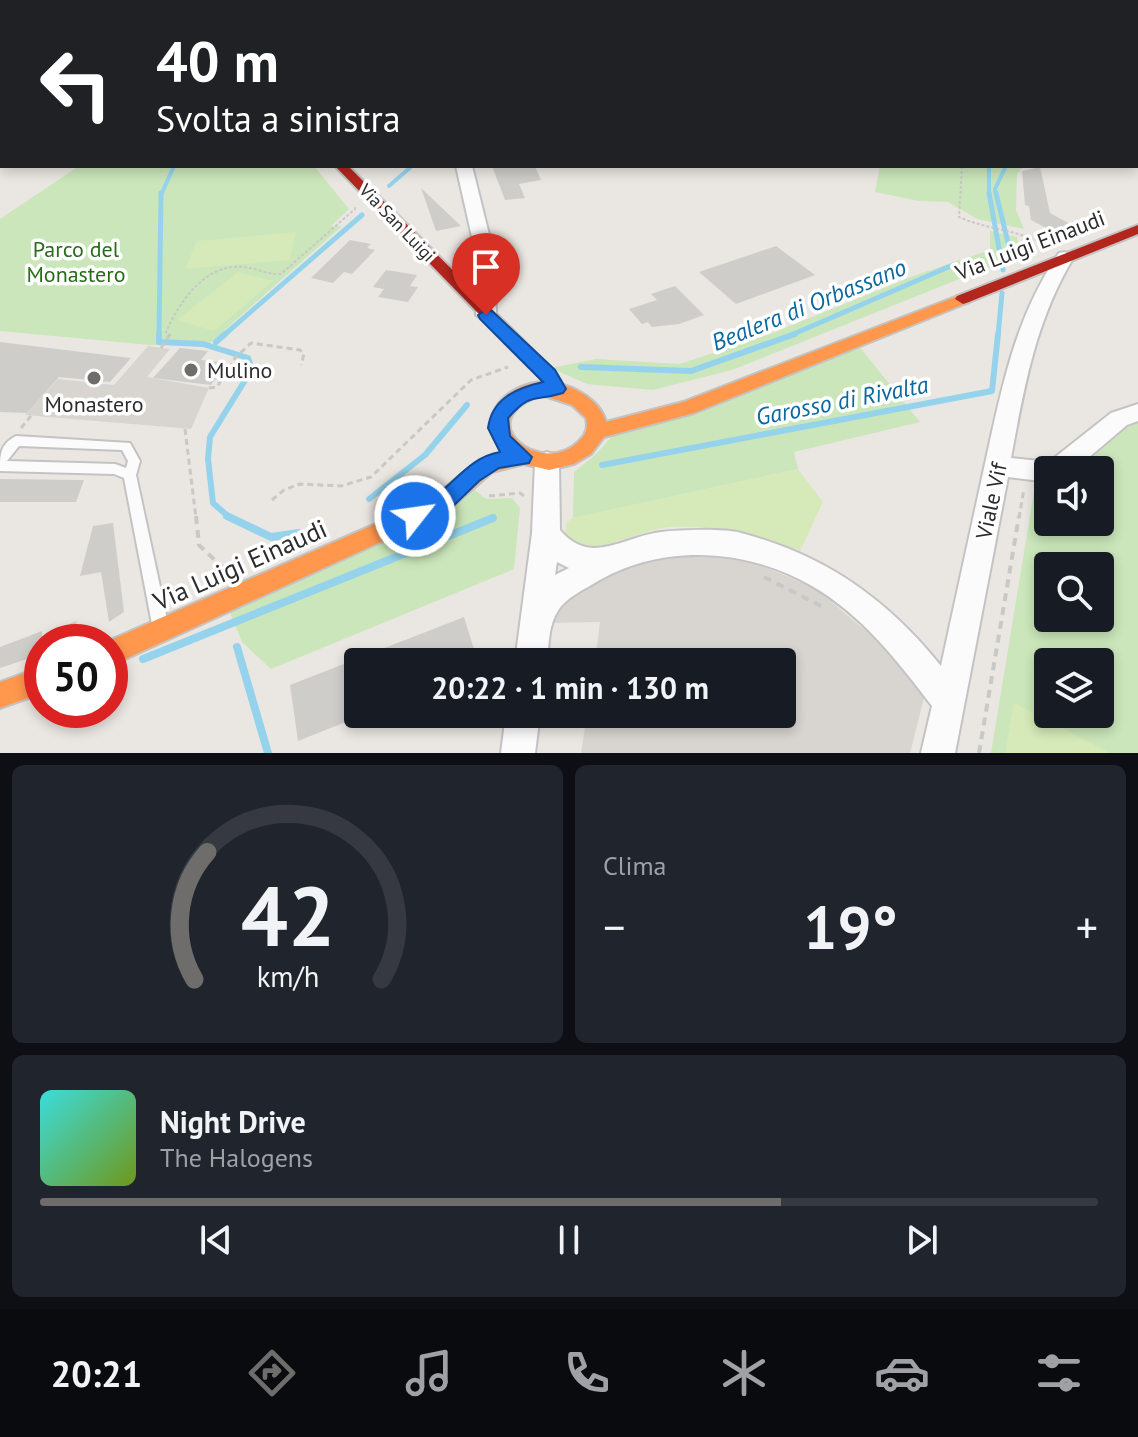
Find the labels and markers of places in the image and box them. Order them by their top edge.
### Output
pin [452,233,520,315]
place label: Mulino [207,356,272,384]
marker: Mulino [182,361,200,379]
marker: Monastero [85,369,103,387]
place label: Monastero [44,390,144,418]

